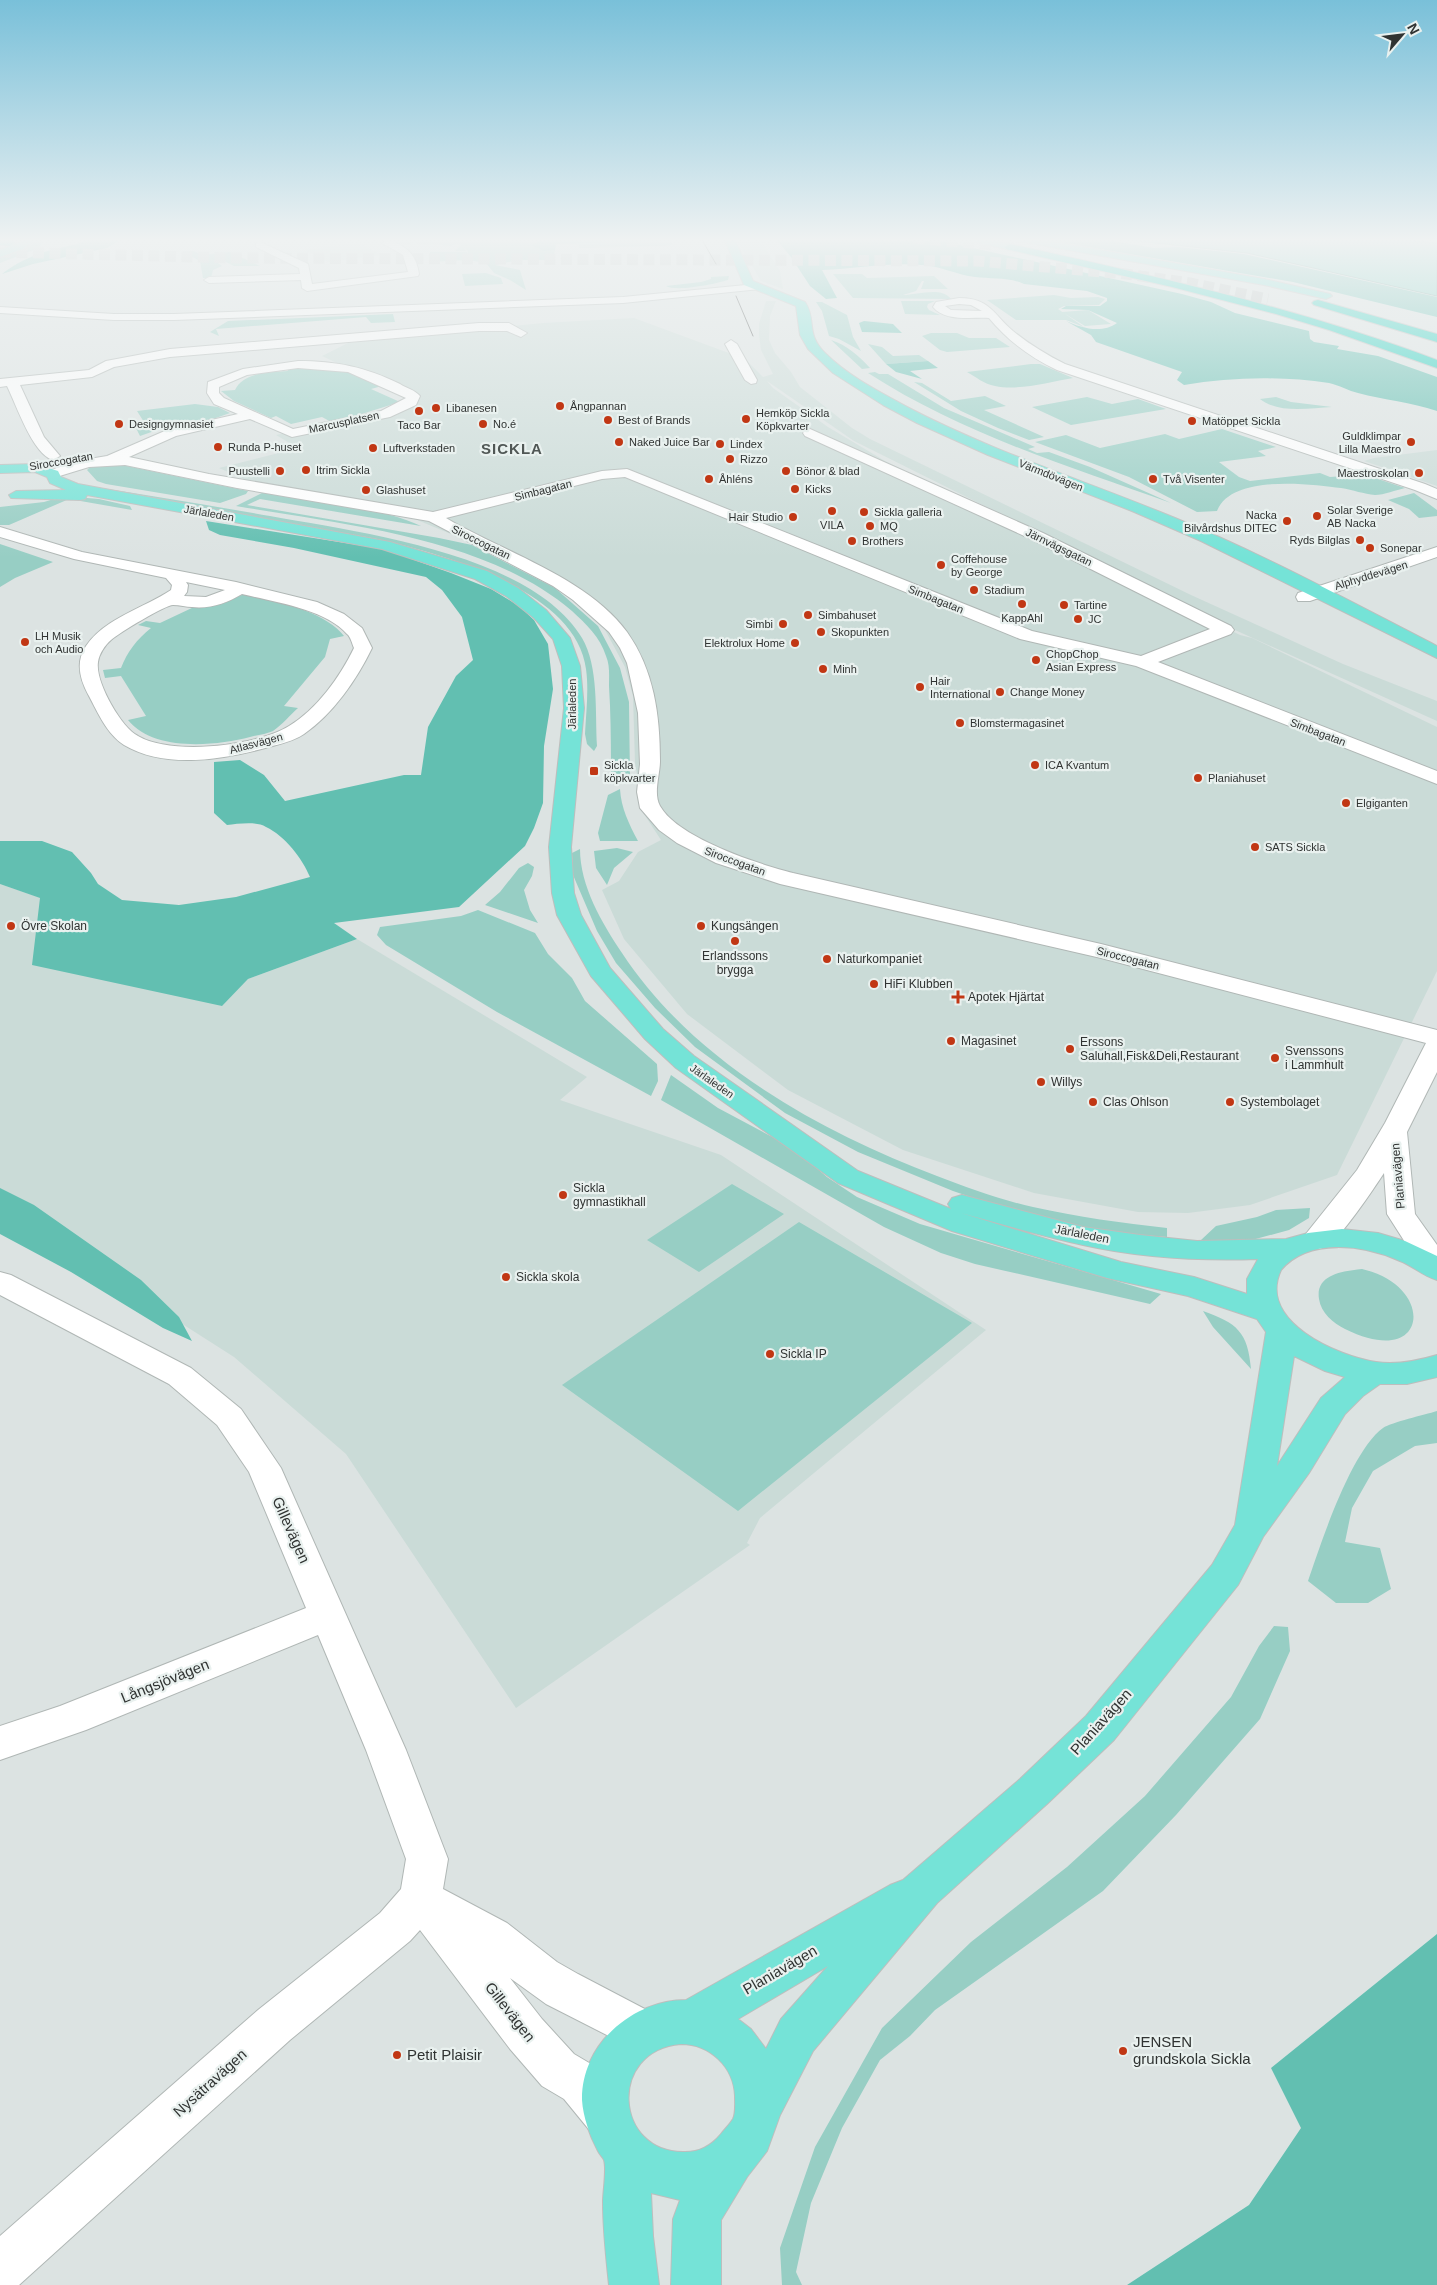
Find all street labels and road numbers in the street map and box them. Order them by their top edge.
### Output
street label: Marcusplatsen [308,409,380,435]
street label: Siroccogatan [28,450,94,472]
street label: Värmdövägen [1017,457,1085,493]
street label: Simbagatan [513,477,573,503]
street label: Järlaleden [183,503,235,523]
street label: Siroccogatan [450,523,512,561]
street label: Järnvägsgatan [1024,526,1094,568]
street label: Alphyddevägen [1333,558,1409,592]
street label: Simbagatan [907,582,965,616]
street label: Järlaleden [566,679,578,729]
street label: Simbagatan [1288,716,1348,748]
street label: Atlasvägen [228,730,284,756]
street label: Siroccogatan [703,844,767,878]
street label: Siroccogatan [1095,944,1161,972]
street label: Järlaleden [688,1062,736,1100]
street label: Planiavägen [1388,1142,1408,1210]
street label: Järlaleden [1053,1222,1111,1246]
street label: Gillevägen [269,1494,314,1566]
street label: Långsjövägen [118,1655,211,1706]
street label: Planiavägen [1067,1685,1135,1758]
street label: Planiavägen [740,1942,820,1998]
street label: Gillevägen [482,1979,539,2045]
street label: Nysätravägen [170,2045,250,2120]

